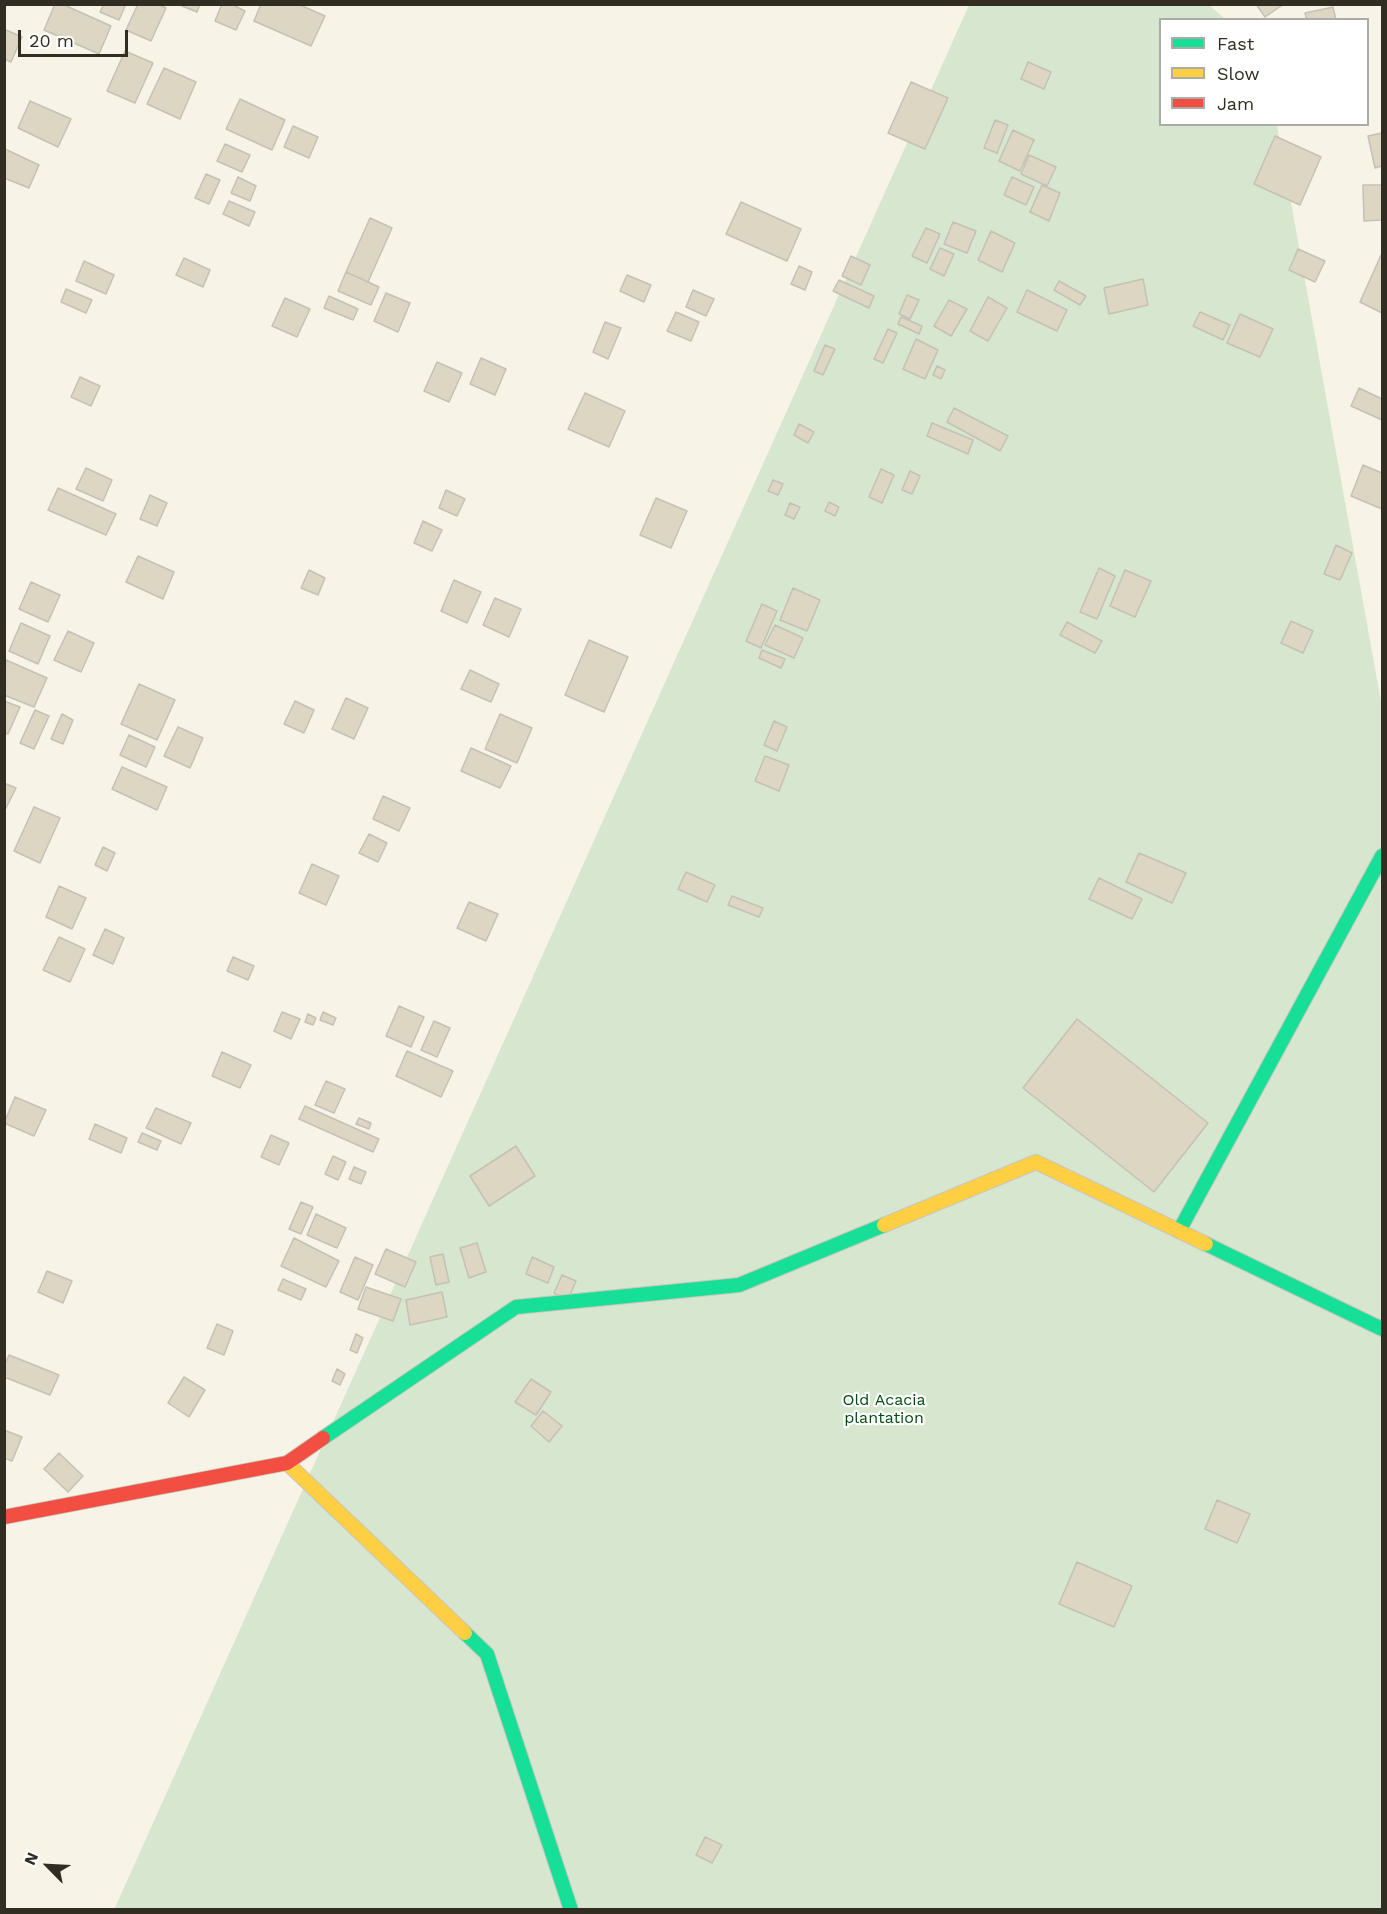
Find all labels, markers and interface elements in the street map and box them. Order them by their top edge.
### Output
scale bar [21,18,130,56]
legend [1159,18,1369,126]
text: 20 m [29,30,74,51]
text: Fast [1217,33,1254,54]
text: Slow [1217,63,1260,84]
text: Jam [1217,93,1254,114]
park label: Old Acacia plantation [842,1390,926,1428]
north arrow [18,1836,78,1896]
text: N [20,1849,42,1868]

